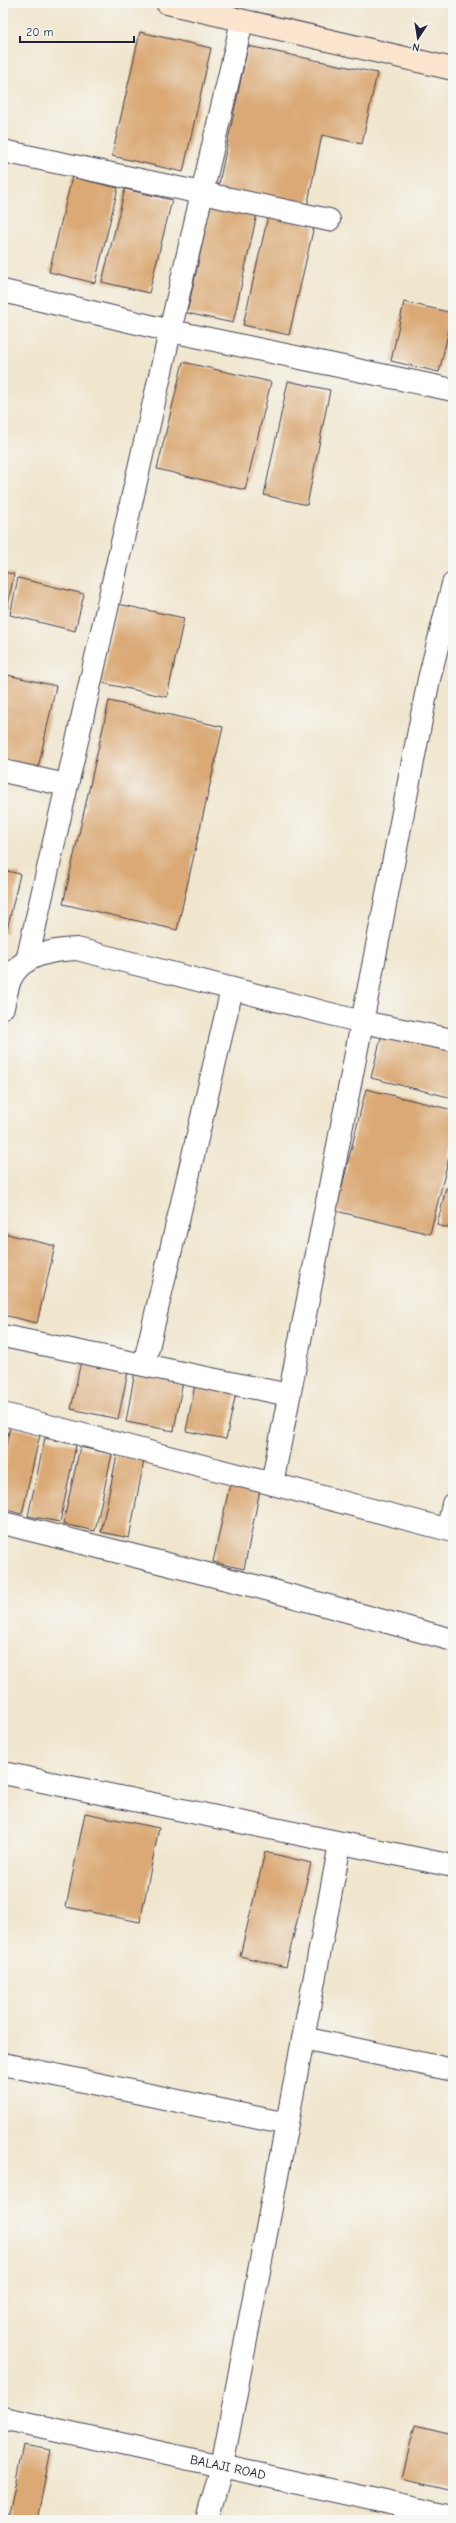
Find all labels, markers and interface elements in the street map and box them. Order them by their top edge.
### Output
scale bar [20,18,134,44]
north arrow [398,18,438,58]
text: 20 m [26,25,54,39]
text: N [411,40,421,54]
street label: BALAJI ROAD [189,2452,267,2482]

